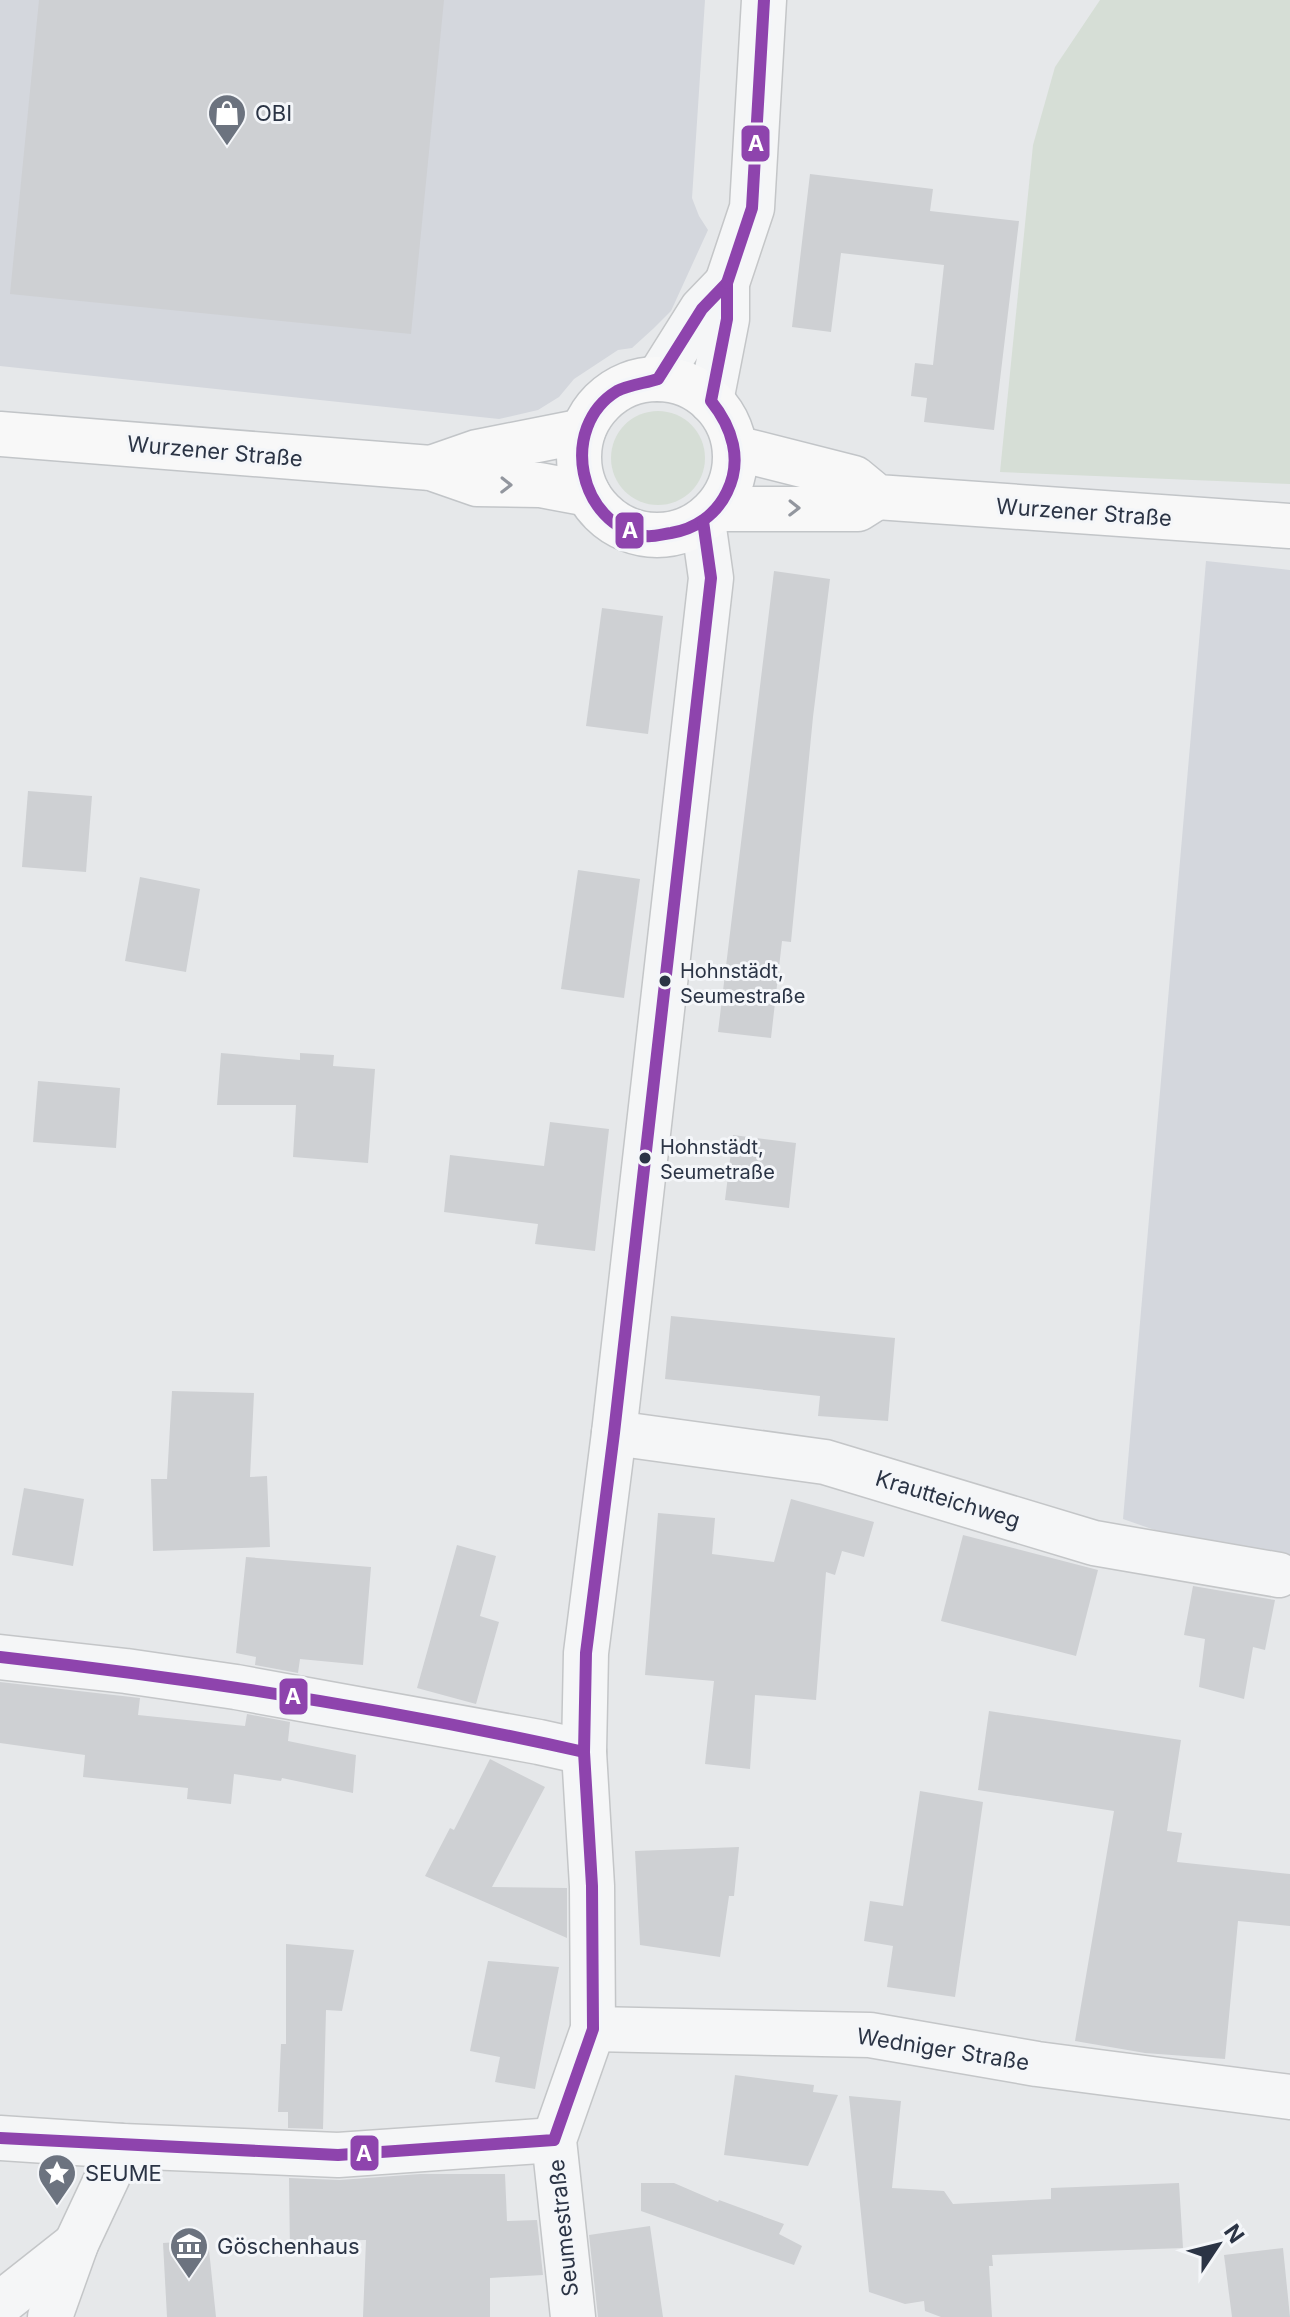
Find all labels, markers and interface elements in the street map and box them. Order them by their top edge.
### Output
shop icon: OBI [206,92,248,147]
place label: OBI [255,100,292,126]
line badge: A [740,124,771,163]
text: A [748,130,764,156]
street label: Wurzener Straße [126,430,304,472]
one-way arrow [500,476,513,493]
street label: Wurzener Straße [995,493,1173,531]
one-way arrow [788,499,801,517]
line badge: A [614,511,645,550]
text: A [622,517,638,543]
place label: Hohnstädt, Seumestraße [680,959,805,1008]
marker: Hohnstädt, Seumestraße [657,973,673,989]
place label: Hohnstädt, Seumetraße [660,1135,775,1184]
marker: Hohnstädt, Seumetraße [637,1150,653,1166]
street label: Krautteichweg [873,1465,1023,1533]
line badge: A [278,1677,309,1716]
text: A [285,1683,301,1709]
street label: Wedniger Straße [855,2023,1031,2075]
line badge: A [349,2134,380,2172]
text: A [356,2140,372,2166]
place icon: SEUME [36,2152,78,2207]
street label: Seumestraße [543,2158,583,2298]
place label: SEUME [85,2160,162,2186]
north arrow [1178,2205,1258,2285]
text: N [1219,2219,1250,2248]
museum icon: Göschenhaus [168,2225,210,2280]
place label: Göschenhaus [217,2233,360,2259]

